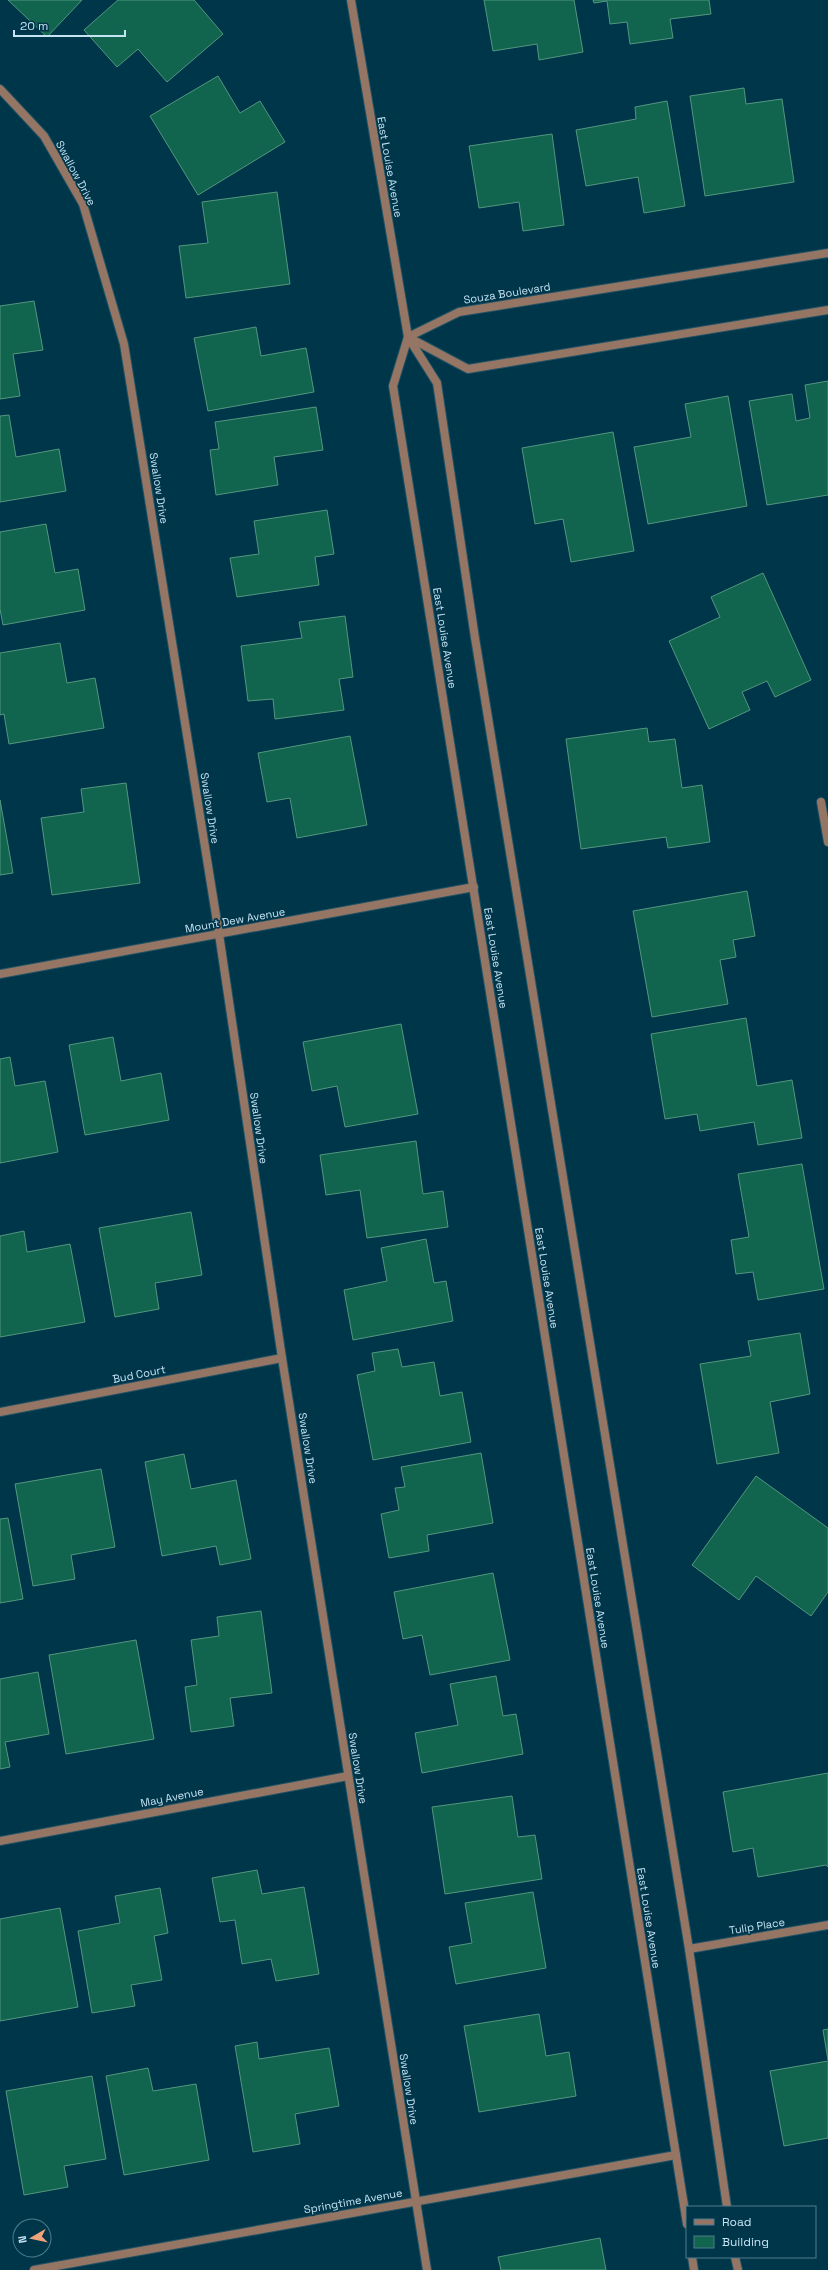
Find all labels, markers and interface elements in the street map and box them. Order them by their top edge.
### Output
scale bar [14,12,125,38]
text: 20 m [20,18,48,34]
street label: East Louise Avenue [374,116,406,218]
street label: Swallow Drive [53,138,99,208]
street label: Souza Boulevard [462,279,552,307]
street label: Swallow Drive [146,451,172,525]
street label: East Louise Avenue [430,587,460,689]
street label: Swallow Drive [197,771,223,845]
street label: Mount Dew Avenue [184,904,286,936]
street label: East Louise Avenue [481,907,511,1009]
street label: Swallow Drive [247,1091,271,1165]
street label: East Louise Avenue [532,1227,562,1329]
street label: Bud Court [111,1362,167,1386]
street label: Swallow Drive [295,1411,321,1485]
street label: East Louise Avenue [583,1547,613,1649]
street label: Swallow Drive [345,1731,371,1805]
street label: May Avenue [139,1784,205,1810]
street label: East Louise Avenue [634,1867,664,1969]
street label: Tulip Place [728,1915,786,1937]
street label: Swallow Drive [396,2052,422,2126]
street label: Springtime Avenue [303,2185,403,2217]
legend [686,2206,816,2258]
text: Road [722,2214,751,2230]
north arrow [12,2218,52,2258]
text: Building [722,2234,769,2250]
text: N [15,2235,30,2244]

